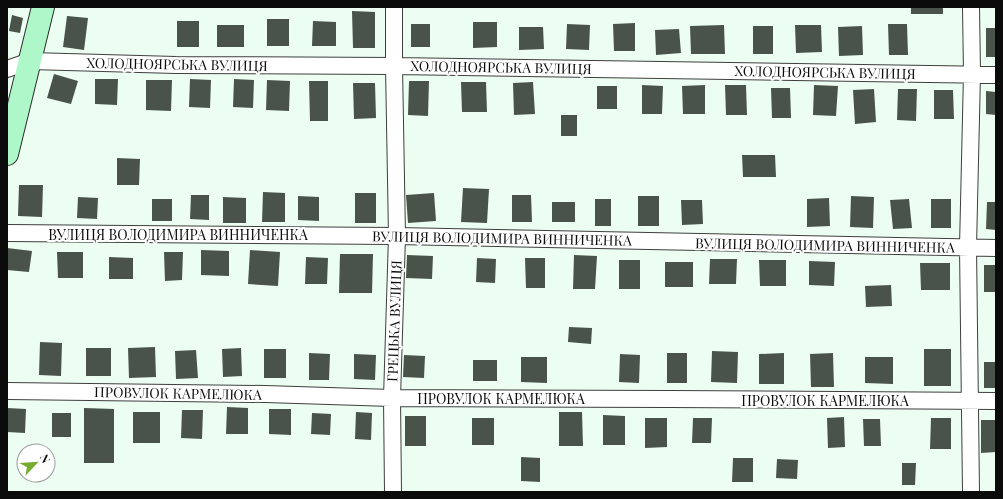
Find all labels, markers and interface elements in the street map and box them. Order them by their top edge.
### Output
street label: ХОЛОДНОЯРСЬКА ВУЛИЦЯ [86,53,268,75]
street label: ХОЛОДНОЯРСЬКА ВУЛИЦЯ [410,56,592,78]
street label: ХОЛОДНОЯРСЬКА ВУЛИЦЯ [734,61,916,83]
street label: ВУЛИЦЯ ВОЛОДИМИРА ВИННИЧЕНКА [48,225,308,244]
street label: ВУЛИЦЯ ВОЛОДИМИРА ВИННИЧЕНКА [372,226,632,250]
street label: ВУЛИЦЯ ВОЛОДИМИРА ВИННИЧЕНКА [695,233,955,257]
street label: ГРЕЦЬКА ВУЛИЦЯ [382,260,406,382]
street label: ПРОВУЛОК КАРМЕЛЮКА [94,382,262,404]
street label: ПРОВУЛОК КАРМЕЛЮКА [417,389,585,408]
street label: ПРОВУЛОК КАРМЕЛЮКА [741,391,909,410]
north arrow [16,443,56,483]
text: N [37,452,54,465]

